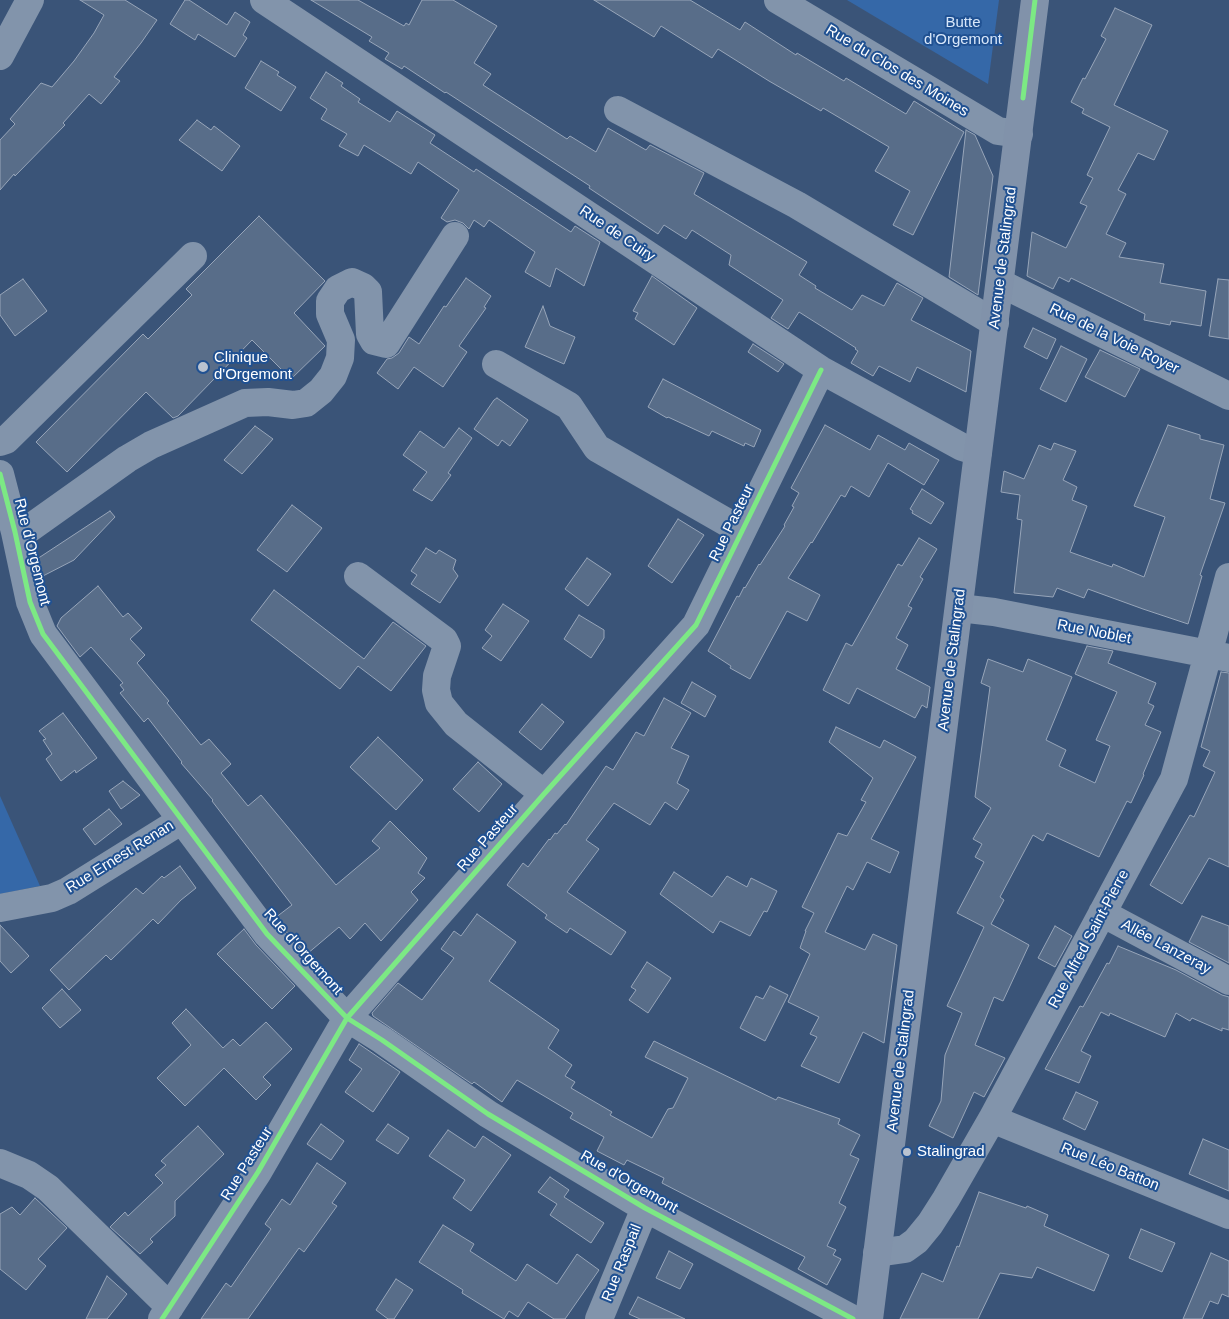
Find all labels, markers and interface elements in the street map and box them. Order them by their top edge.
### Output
park label: Butte d'Orgemont [924,14,1002,49]
street label: Rue du Clos des Moines [822,21,972,121]
street label: Avenue de Stalingrad [985,186,1021,330]
street label: Rue de Cuiry [576,202,658,266]
street label: Rue de la Voie Royer [1046,300,1182,378]
place label: Clinique d'Orgemont [214,349,292,384]
marker: Clinique d'Orgemont [196,360,210,374]
street label: Rue Pasteur [706,482,758,564]
street label: Rue d'Orgemont [10,497,54,607]
street label: Avenue de Stalingrad [934,588,970,732]
street label: Rue Noblet [1055,616,1133,648]
street label: Rue Pasteur [454,801,522,875]
street label: Rue Ernest Renan [63,817,177,897]
street label: Rue Alfred Saint-Pierre [1045,867,1133,1011]
street label: Rue d'Orgemont [260,905,346,999]
street label: Allée Lanzeray [1118,916,1214,978]
street label: Avenue de Stalingrad [883,989,919,1133]
street label: Rue Pasteur [217,1124,277,1204]
street label: Rue Léo Batton [1058,1139,1162,1195]
place label: Stalingrad [917,1143,985,1161]
marker: Stalingrad [901,1146,913,1158]
street label: Rue d'Orgemont [577,1147,681,1217]
street label: Rue Raspail [598,1222,646,1304]

